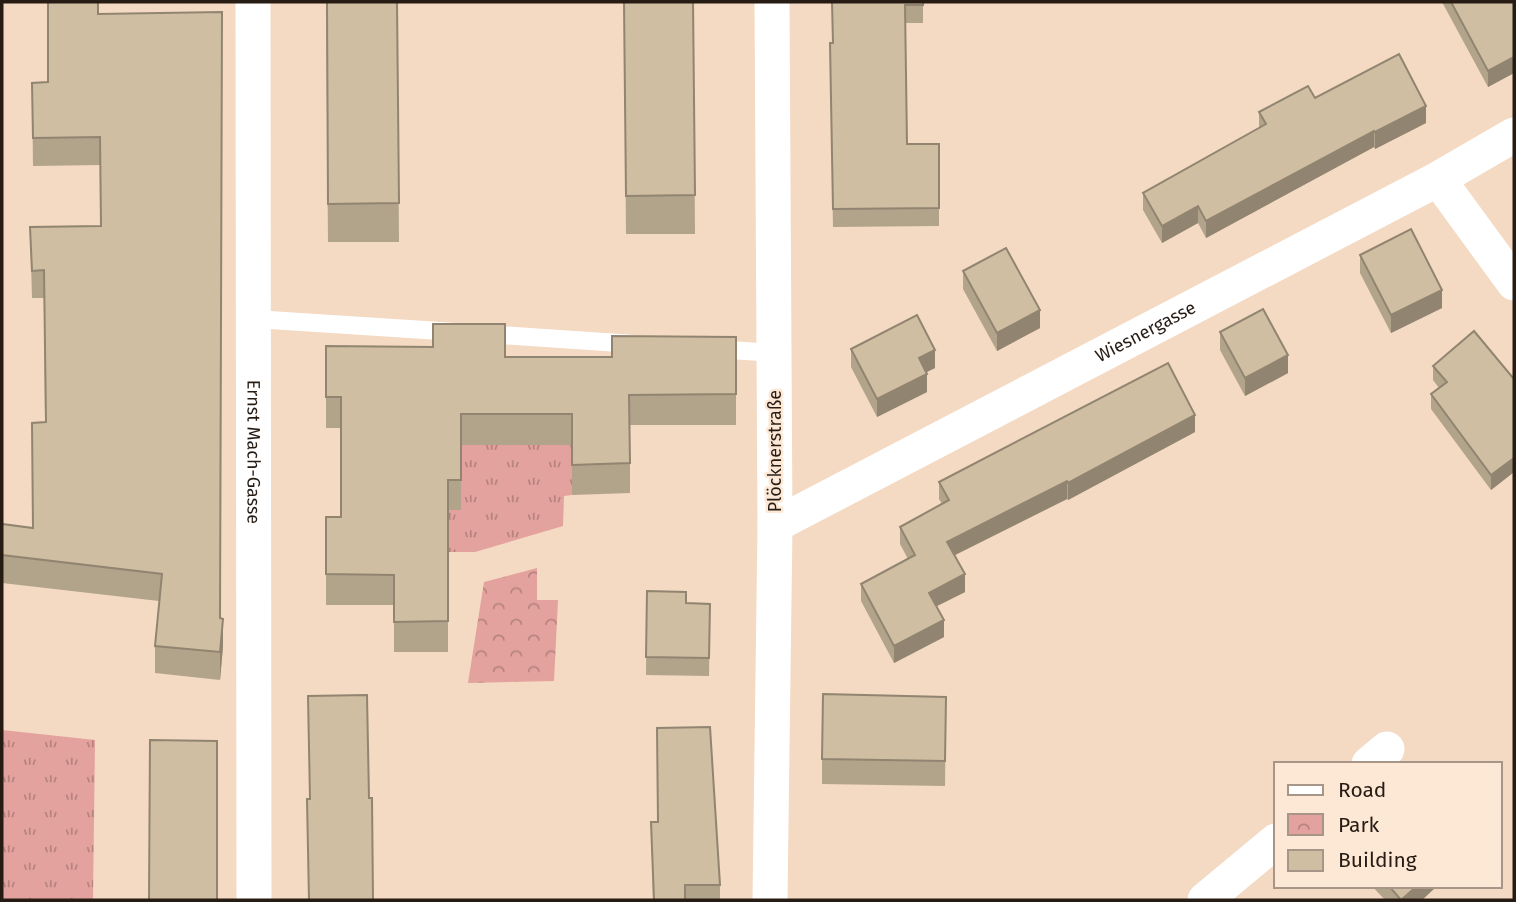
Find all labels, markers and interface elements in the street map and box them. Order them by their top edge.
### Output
street label: Wiesnergasse [1092,296,1200,367]
street label: Ernst Mach-Gasse [242,380,265,524]
street label: Plöcknerstraße [764,390,786,512]
legend [1274,762,1502,888]
text: Road [1338,777,1386,803]
text: Park [1338,812,1380,838]
text: Building [1338,847,1417,873]

